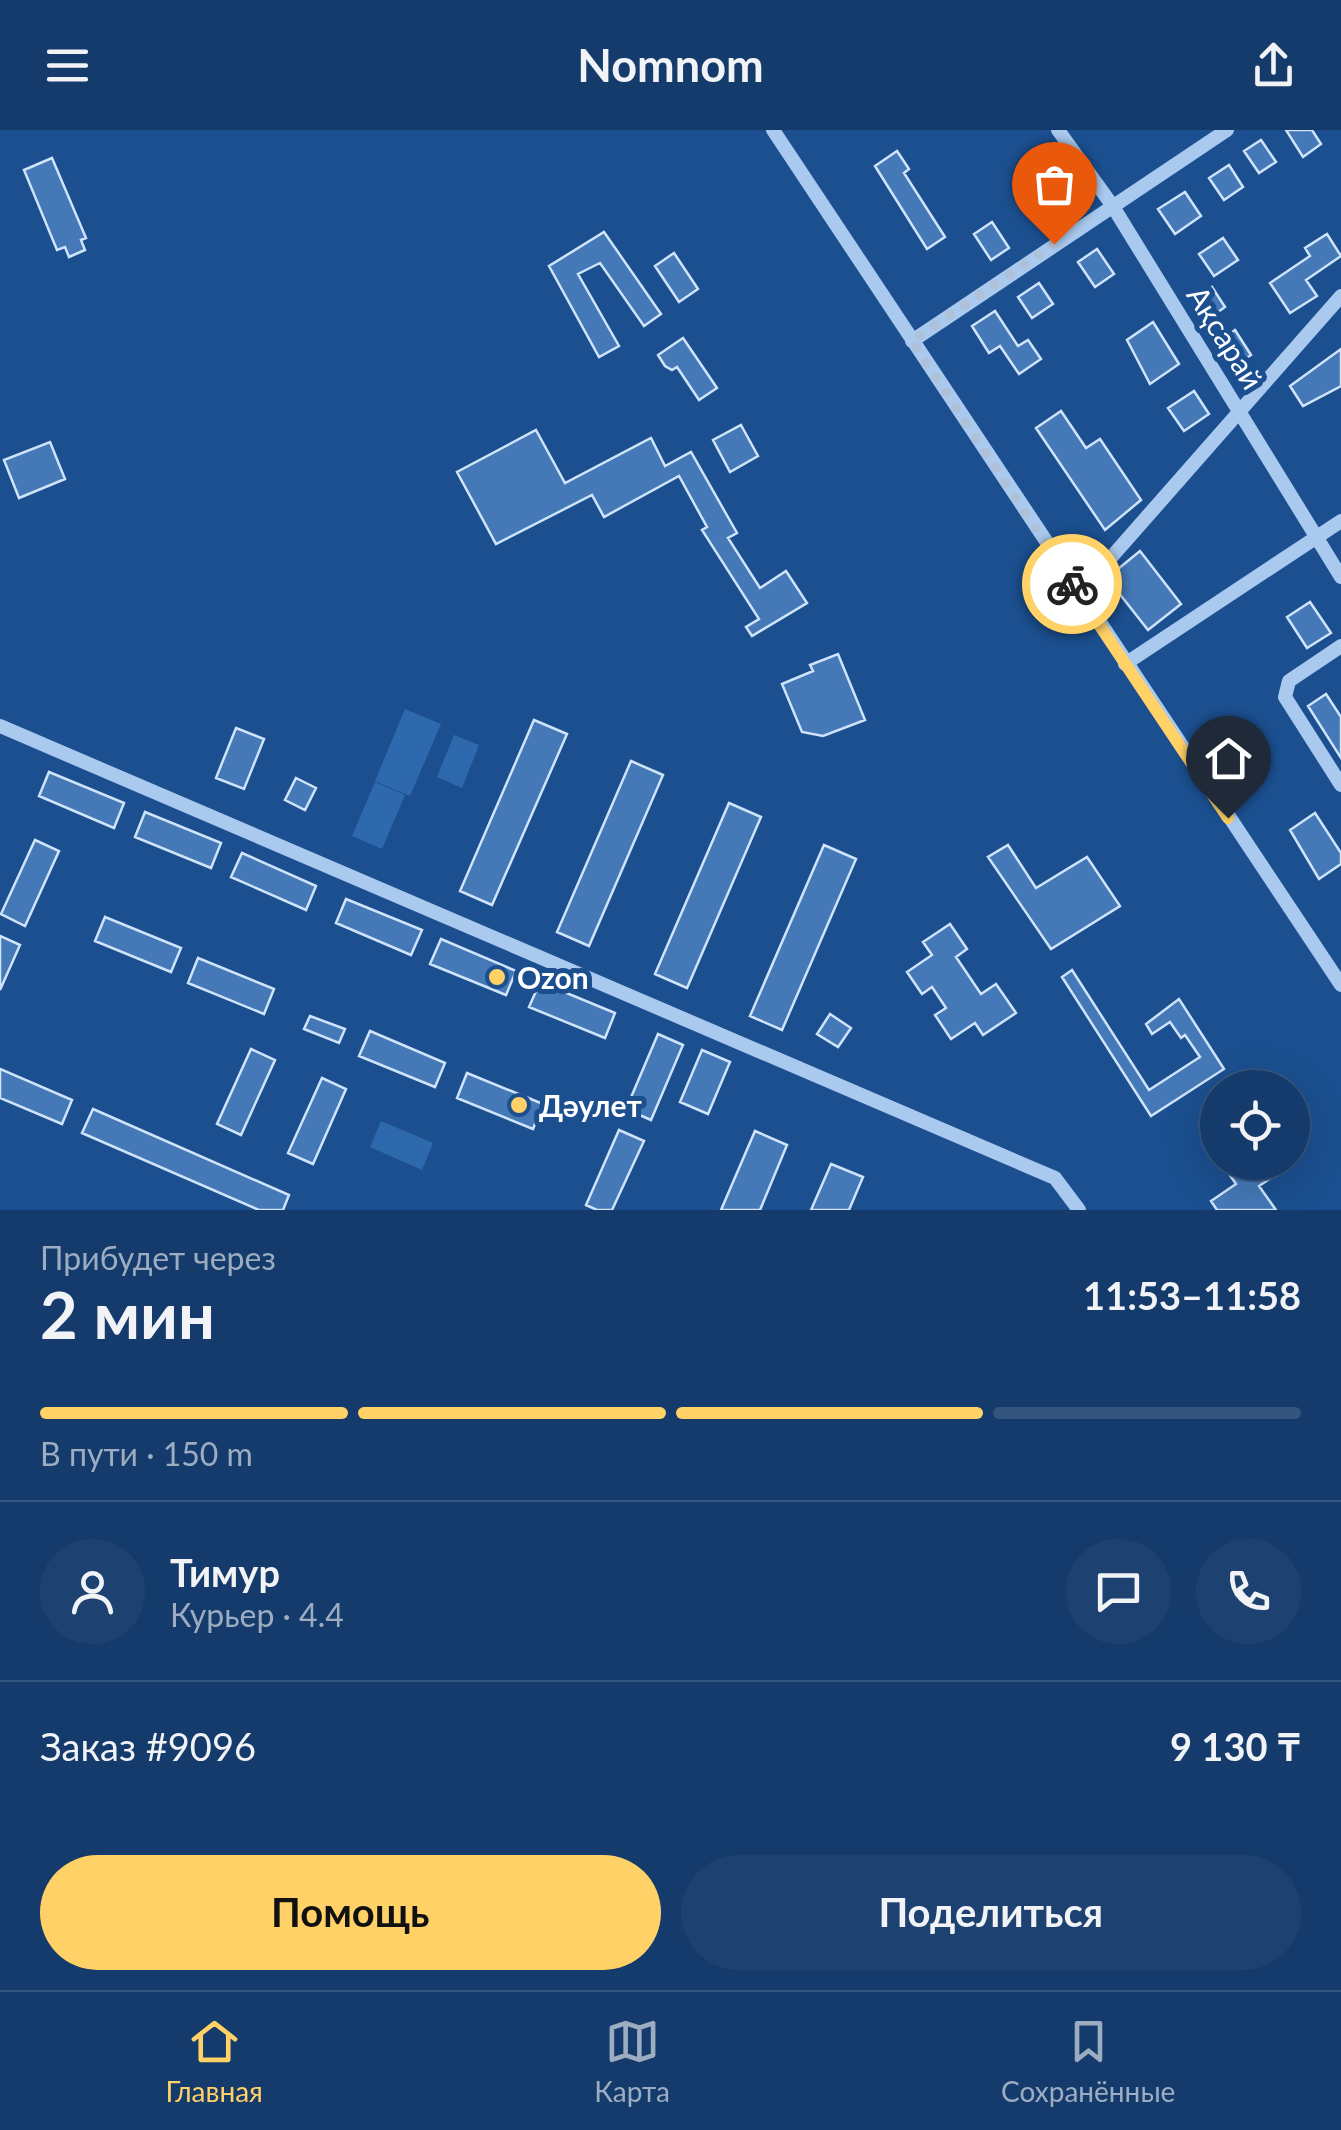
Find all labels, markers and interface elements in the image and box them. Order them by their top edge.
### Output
icon: menu [40,38,95,93]
text: Nomnom [577,38,764,92]
icon: share [1246,38,1301,93]
pin [1012,142,1097,245]
icon: bag [1027,157,1082,212]
street label: Ақсарай [1180,279,1272,395]
courier [1022,534,1122,634]
icon: bike [1045,557,1100,612]
pin [1186,716,1271,819]
icon: home [1201,731,1256,786]
place label: Ozon [517,959,589,995]
marker: Ozon [486,966,508,988]
map controls [1200,1070,1310,1180]
button: locate [1200,1070,1310,1180]
place label: Дәулет [539,1087,642,1123]
marker: Дәулет [508,1094,530,1116]
text: Прибудет через [40,1238,276,1277]
text: 11:53–11:58 [1083,1272,1301,1318]
text: 2 мин [40,1275,215,1353]
text: В пути · 150 m [40,1434,253,1473]
button: person [40,1539,145,1644]
button: chat [1066,1539,1171,1644]
button: phone [1196,1539,1301,1644]
text: Тимур [170,1549,280,1595]
text: Курьер · 4.4 [170,1595,344,1634]
text: Заказ #9096 [40,1723,256,1769]
text: 9 130 ₸ [1170,1723,1301,1769]
button: Помощь [40,1855,661,1970]
button: Поделиться [681,1855,1301,1970]
tab: Главная [166,2014,263,2108]
tab: Карта [594,2014,670,2108]
tab: Сохранённые [1001,2014,1175,2108]

